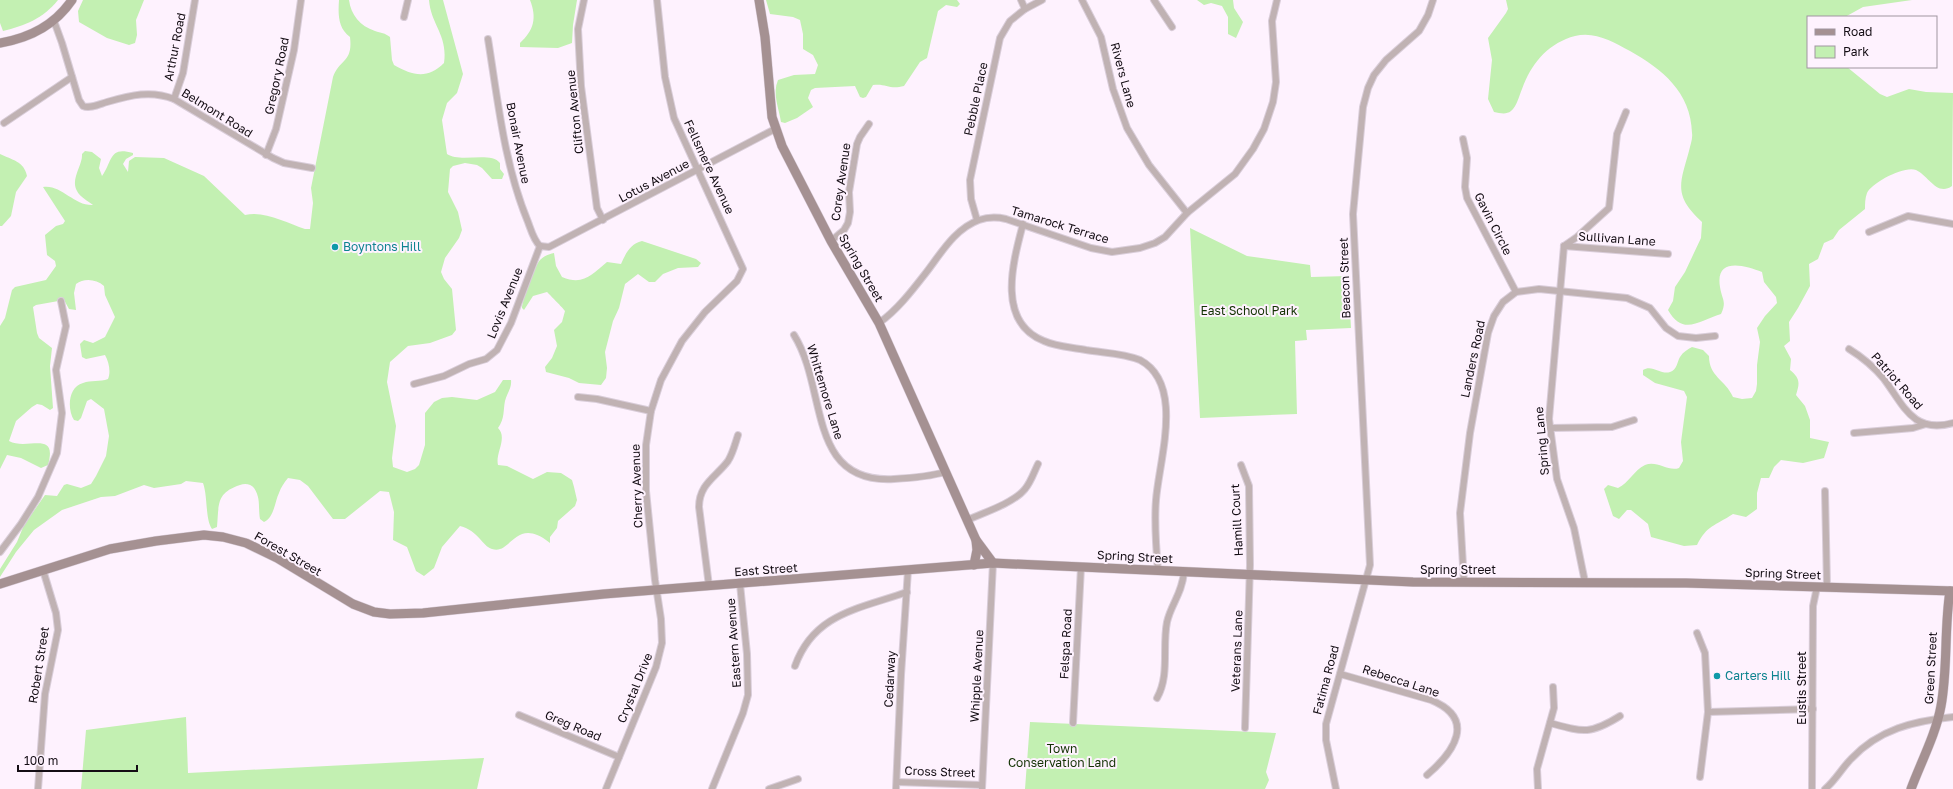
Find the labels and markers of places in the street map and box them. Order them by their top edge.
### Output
place label: Boyntons Hill [343,239,421,254]
marker: Boyntons Hill [330,242,340,252]
place label: Carters Hill [1725,668,1791,683]
marker: Carters Hill [1712,671,1722,681]

